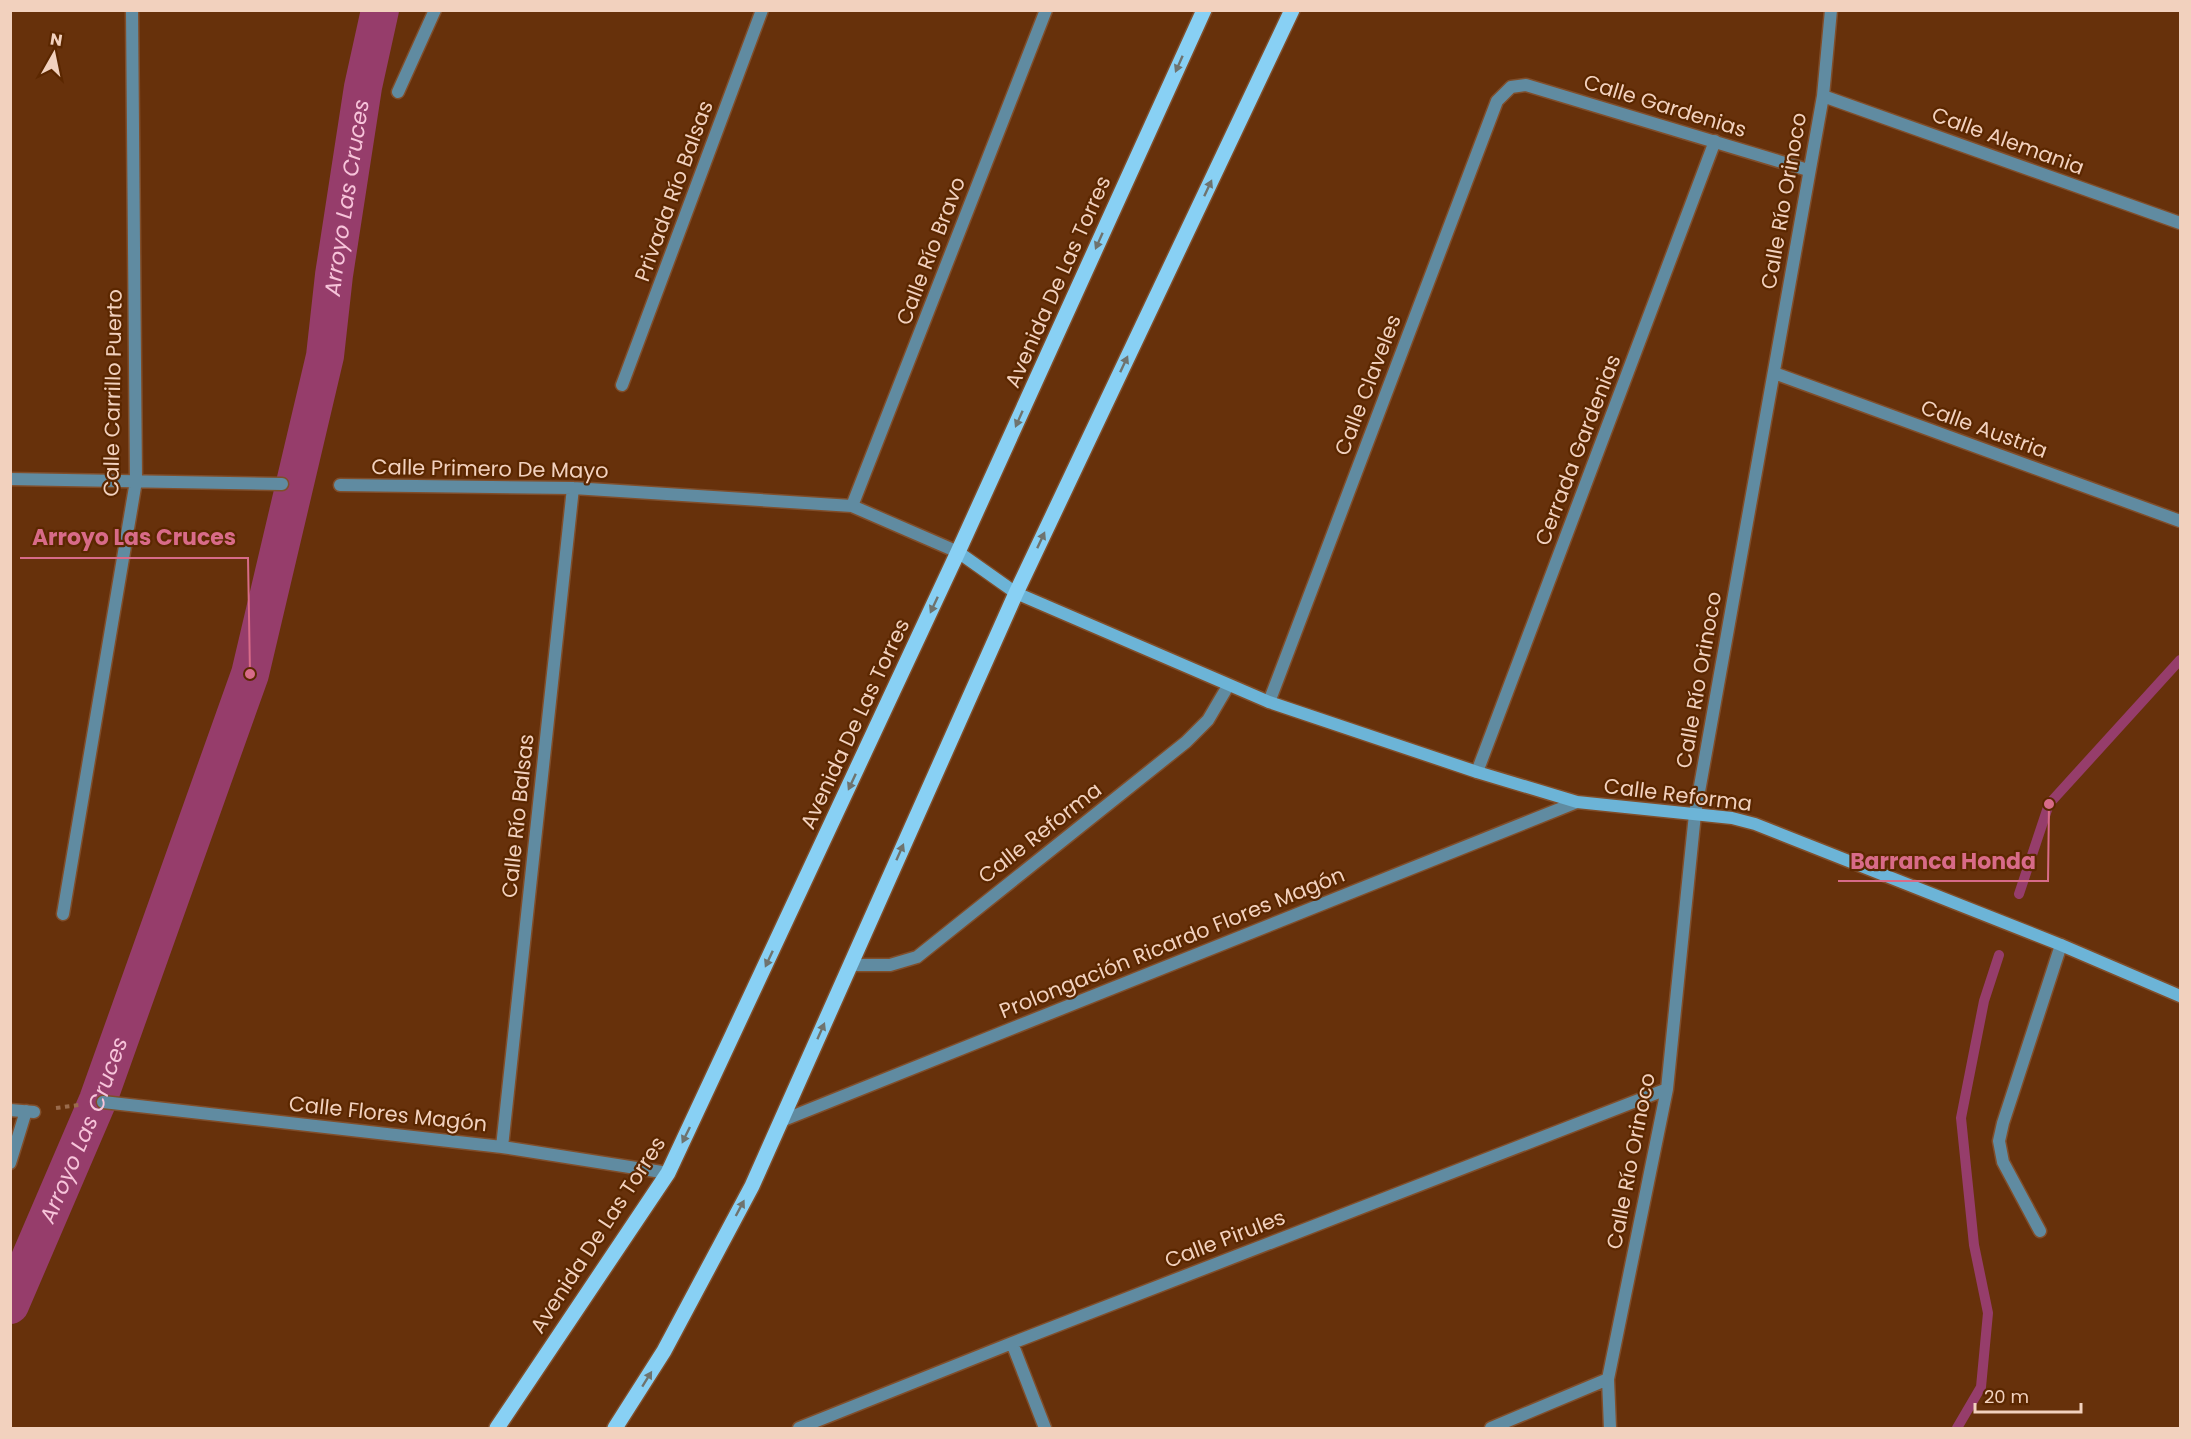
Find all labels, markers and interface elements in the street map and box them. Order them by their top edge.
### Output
north arrow [24,24,84,84]
text: N [49,27,64,52]
one-way arrow [1175,55,1184,72]
street label: Calle Gardenias [1580,67,1750,144]
street label: Privada Río Balsas [627,96,720,285]
water label: Arroyo Las Cruces [317,97,377,299]
street label: Calle Alemania [1928,99,2088,182]
street label: Calle Río Orinoco [1754,110,1813,292]
street label: Avenida De Las Torres [998,171,1117,392]
street label: Calle Río Bravo [889,173,972,329]
one-way arrow [1203,180,1212,197]
one-way arrow [1094,233,1104,251]
street label: Calle Carrillo Puerto [96,289,129,497]
street label: Calle Claveles [1327,310,1408,460]
street label: Cerrada Gardenias [1528,350,1627,550]
one-way arrow [1120,356,1129,373]
street label: Calle Austria [1917,392,2052,465]
one-way arrow [1014,411,1023,428]
street label: Calle Primero De Mayo [371,452,609,485]
callout: Arroyo Las Cruces [20,518,248,558]
text: Arroyo Las Cruces [32,522,236,553]
one-way arrow [1036,532,1045,549]
street label: Calle Río Orinoco [1669,589,1728,771]
one-way arrow [929,596,938,613]
street label: Avenida De Las Torres [793,614,916,834]
street label: Calle Río Balsas [494,733,541,899]
street label: Calle Reforma [1602,771,1754,818]
one-way arrow [847,773,856,790]
street label: Calle Reforma [972,775,1107,890]
callout: Barranca Honda [1838,841,2048,881]
one-way arrow [895,843,905,861]
text: Barranca Honda [1850,846,2036,877]
street label: Prolongación Ricardo Flores Magón [995,860,1349,1025]
one-way arrow [765,950,774,967]
one-way arrow [816,1021,826,1039]
water label: Arroyo Las Cruces [32,1033,135,1229]
street label: Calle Río Orinoco [1599,1070,1662,1251]
street label: Calle Flores Magón [287,1089,489,1138]
one-way arrow [682,1126,692,1144]
street label: Avenida De Las Torres [523,1131,672,1339]
one-way arrow [735,1199,745,1216]
street label: Calle Pirules [1160,1202,1289,1275]
one-way arrow [641,1371,652,1387]
scale bar [1975,1376,2082,1414]
text: 20 m [1984,1384,2029,1409]

